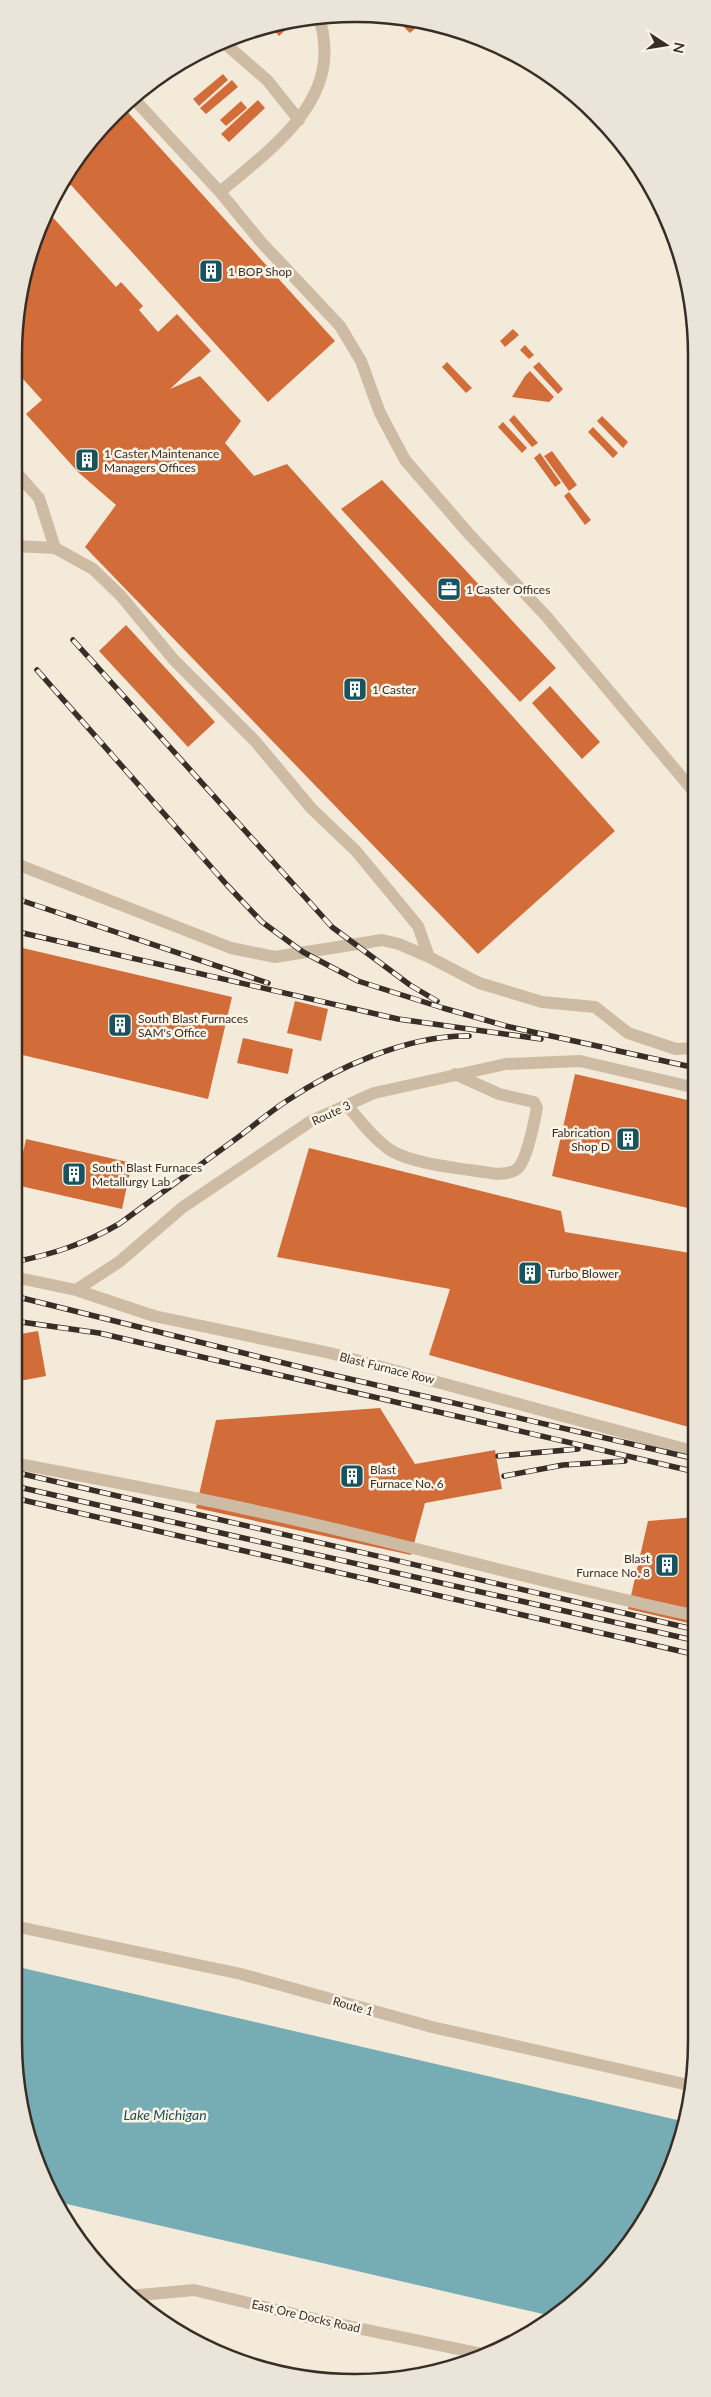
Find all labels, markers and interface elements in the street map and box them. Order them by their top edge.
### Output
north arrow [641,20,691,70]
text: N [670,41,689,55]
building icon: 1 BOP Shop [198,258,224,284]
place label: 1 BOP Shop [228,264,292,279]
place label: 1 Caster Maintenance Managers Offices [104,446,219,475]
building icon: 1 Caster Maintenance Managers Offices [74,447,100,473]
office icon: 1 Caster Offices [436,576,462,602]
place label: 1 Caster Offices [466,582,550,597]
building icon: 1 Caster [342,676,368,702]
place label: 1 Caster [372,682,417,697]
place label: South Blast Furnaces SAM's Office [138,1011,248,1040]
building icon: South Blast Furnaces SAM's Office [107,1012,133,1038]
street label: Route 3 [309,1097,353,1129]
place label: Fabrication Shop D [552,1125,610,1154]
building icon: Fabrication Shop D [615,1126,641,1152]
place label: South Blast Furnaces Metallurgy Lab [92,1160,202,1189]
building icon: South Blast Furnaces Metallurgy Lab [61,1161,87,1187]
building icon: Turbo Blower [517,1260,543,1286]
place label: Turbo Blower [548,1266,619,1281]
street label: Blast Furnace Row [338,1349,437,1387]
place label: Blast Furnace No. 6 [370,1462,444,1491]
building icon: Blast Furnace No. 6 [339,1463,365,1489]
place label: Blast Furnace No. 8 [576,1551,651,1580]
building icon: Blast Furnace No. 8 [654,1552,680,1578]
street label: Route 1 [331,1993,375,2019]
water label: Lake Michigan [123,2106,207,2123]
street label: East Ore Docks Road [250,2296,362,2336]

